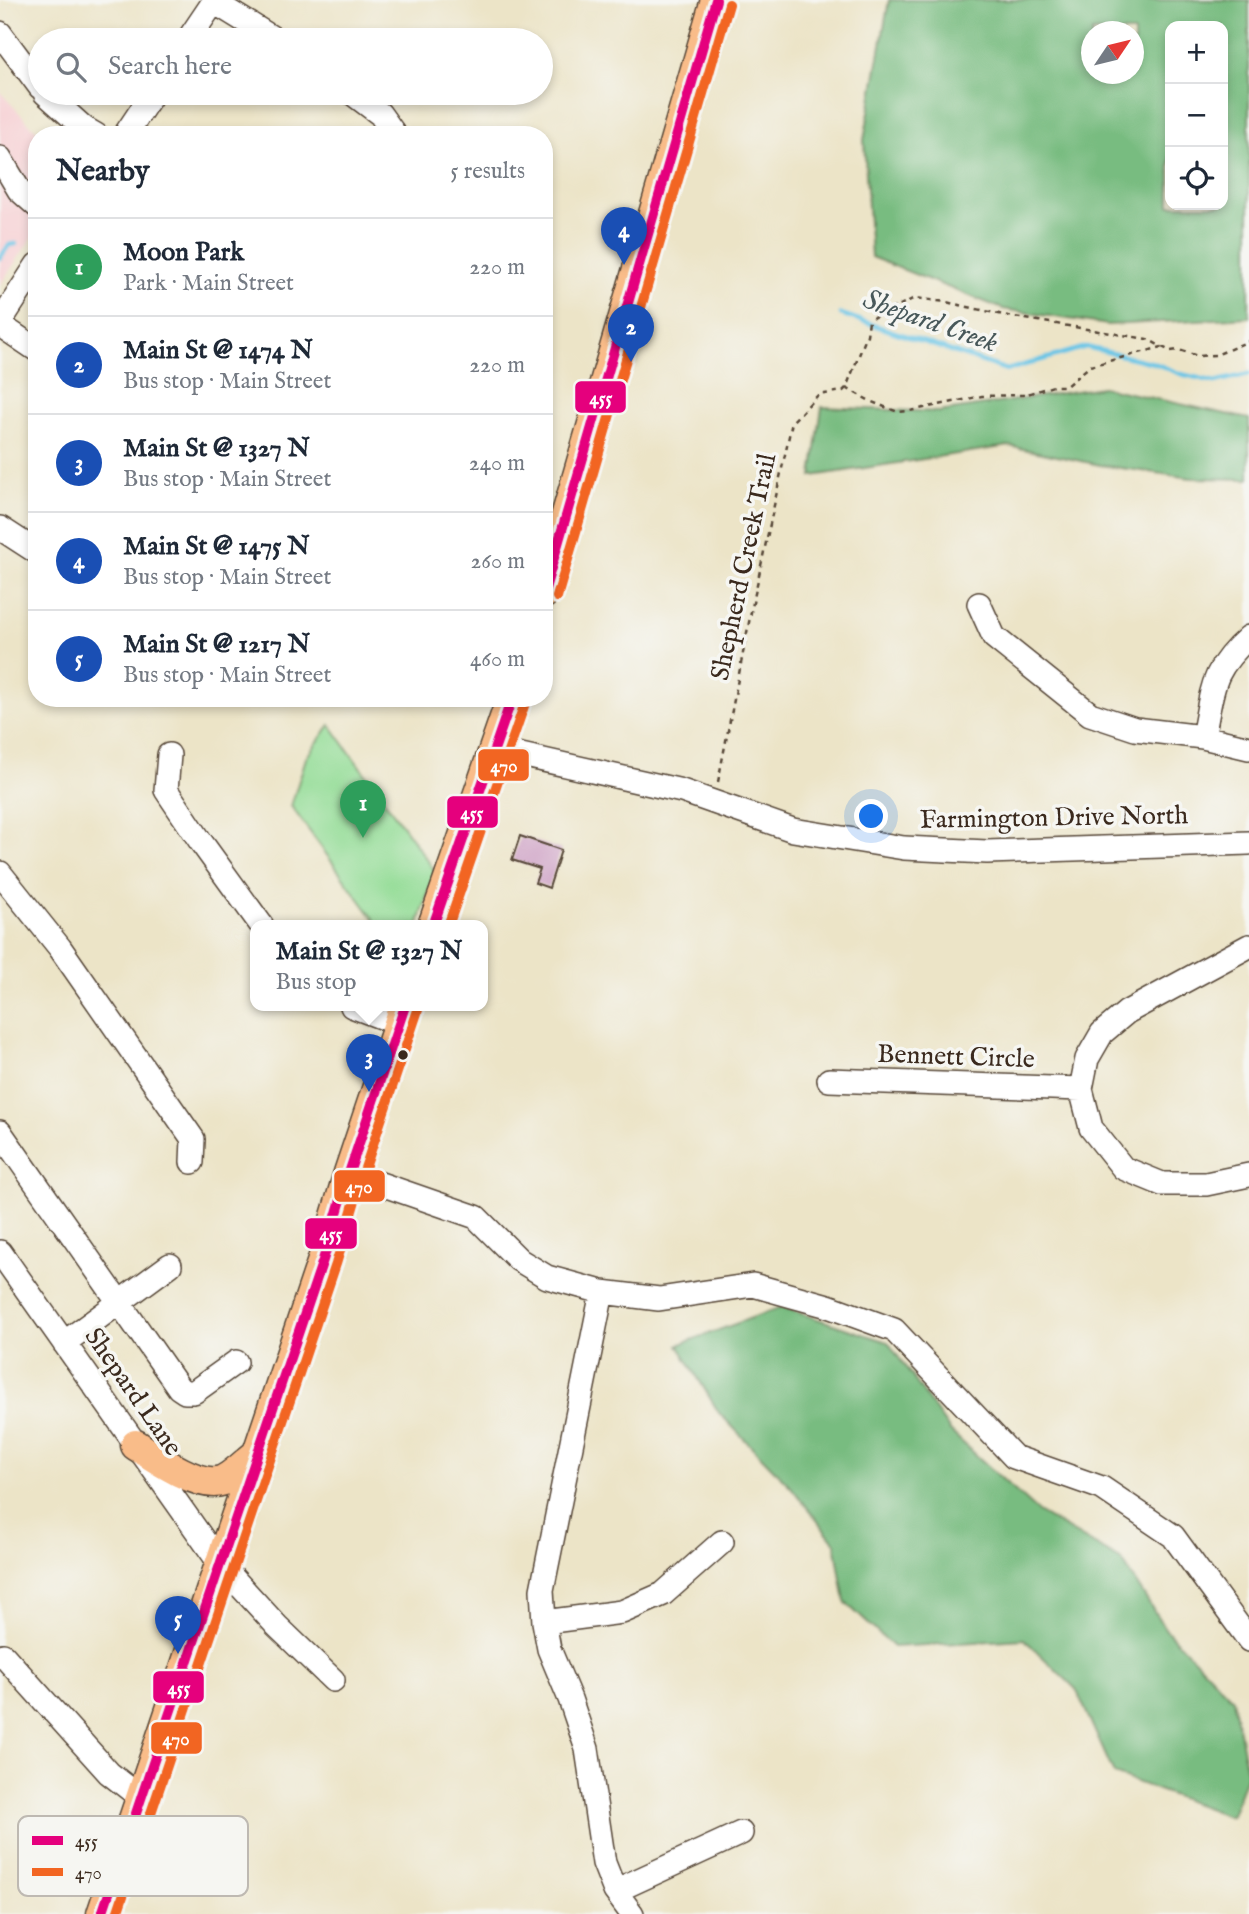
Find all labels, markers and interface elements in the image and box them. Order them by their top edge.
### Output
north arrow [1081,21,1144,84]
map controls [1165,21,1228,210]
button: + [1165,21,1228,84]
search box [28,28,553,105]
icon: search [52,48,90,86]
text: Search here [108,50,232,83]
button: − [1165,84,1228,147]
button: locate [1165,147,1228,210]
text: Nearby [56,153,149,191]
text: 5 results [450,157,525,186]
pin: 4 [601,207,647,265]
text: Moon Park [123,236,244,269]
text: 1 [75,253,83,282]
text: 220 m [469,253,525,282]
text: Park · Main Street [123,269,294,298]
water label: Shepard Creek [858,283,1002,361]
pin: 2 [608,304,654,362]
text: Main St @ 1474 N [123,334,313,367]
text: 2 [74,351,84,380]
text: 220 m [469,351,525,380]
text: Bus stop · Main Street [123,367,331,396]
line badge: 455 [574,380,627,414]
text: 455 [589,387,613,411]
text: Main St @ 1327 N [123,432,310,465]
text: 3 [75,449,83,478]
text: 240 m [469,449,525,478]
street label: Shepherd Creek Trail [704,450,784,683]
text: Bus stop · Main Street [123,465,331,494]
text: Main St @ 1475 N [123,530,310,563]
text: 4 [73,547,85,576]
text: 260 m [470,547,525,576]
text: Bus stop · Main Street [123,563,331,592]
text: Main St @ 1217 N [123,628,310,661]
text: 5 [75,645,83,674]
text: 460 m [470,645,525,674]
text: Bus stop · Main Street [123,661,331,690]
line badge: 470 [477,748,530,782]
text: 470 [491,755,517,779]
pin: 1 [340,780,386,838]
line badge: 455 [446,795,499,829]
your location [854,799,888,833]
street label: Farmington Drive North [919,799,1189,837]
text: 455 [460,802,484,826]
popup [250,920,488,1011]
text: Main St @ 1327 N [276,935,462,968]
text: Bus stop [276,968,357,997]
pin: 3 [346,1034,392,1092]
street label: Bennett Circle [877,1038,1035,1076]
unlabelled marker [396,1048,410,1062]
line badge: 470 [333,1169,386,1203]
text: 470 [346,1176,372,1200]
line badge: 455 [304,1217,358,1250]
text: 455 [319,1223,343,1247]
street label: Shepard Lane [77,1322,189,1463]
pin: 5 [155,1596,201,1654]
line badge: 455 [152,1670,205,1704]
text: 455 [167,1677,191,1701]
line badge: 470 [150,1721,203,1755]
text: 470 [163,1728,189,1752]
legend [18,1816,248,1896]
text: 455 [75,1830,98,1854]
text: 470 [75,1862,102,1886]

